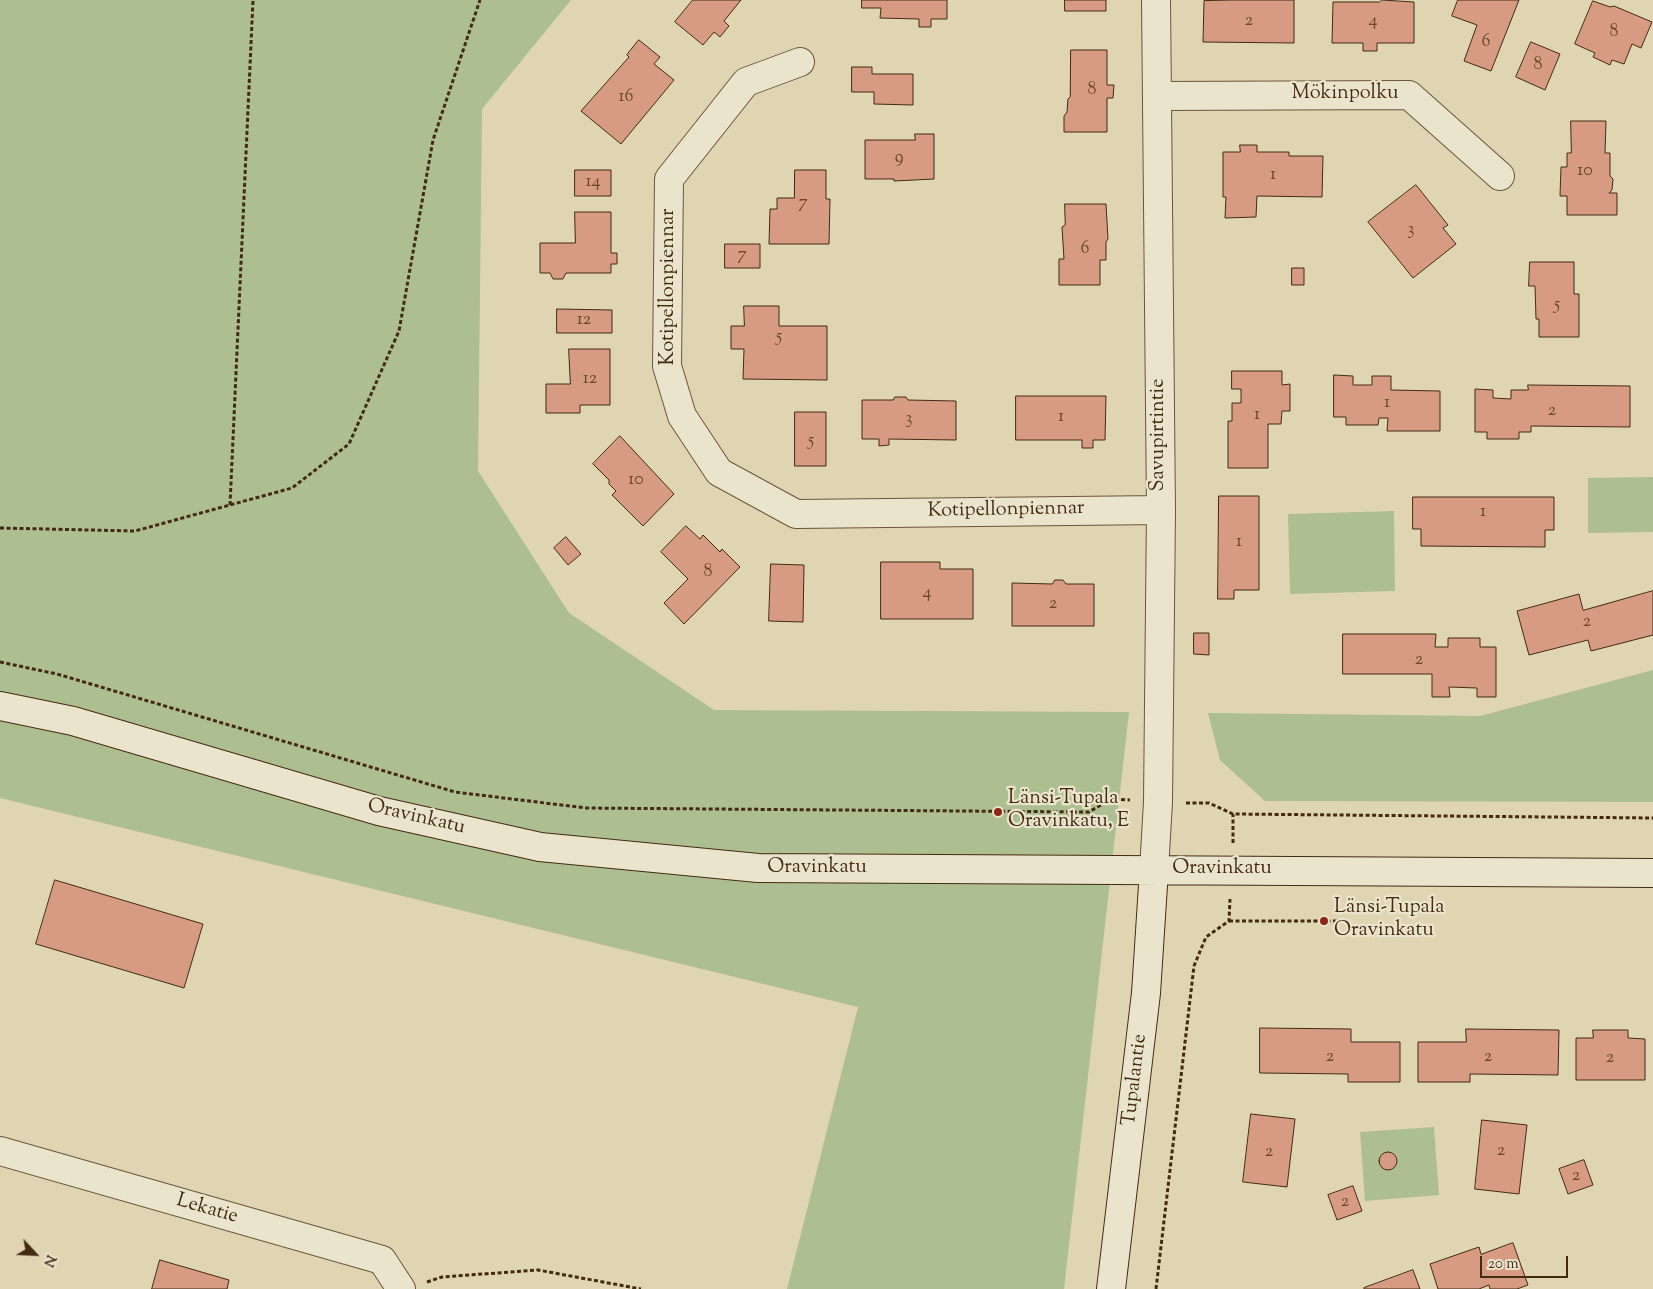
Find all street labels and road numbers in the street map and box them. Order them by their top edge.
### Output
street label: Mökinpolku [1292,83,1398,107]
street label: Kotipellonpiennar [658,209,682,365]
street label: Savupirtintie [1148,379,1172,491]
street label: Kotipellonpiennar [927,498,1085,524]
street label: Oravinkatu [365,795,467,841]
street label: Oravinkatu [767,857,867,881]
street label: Oravinkatu [1172,858,1272,882]
street label: Tupalantie [1118,1033,1154,1127]
street label: Lekatie [173,1190,241,1230]

